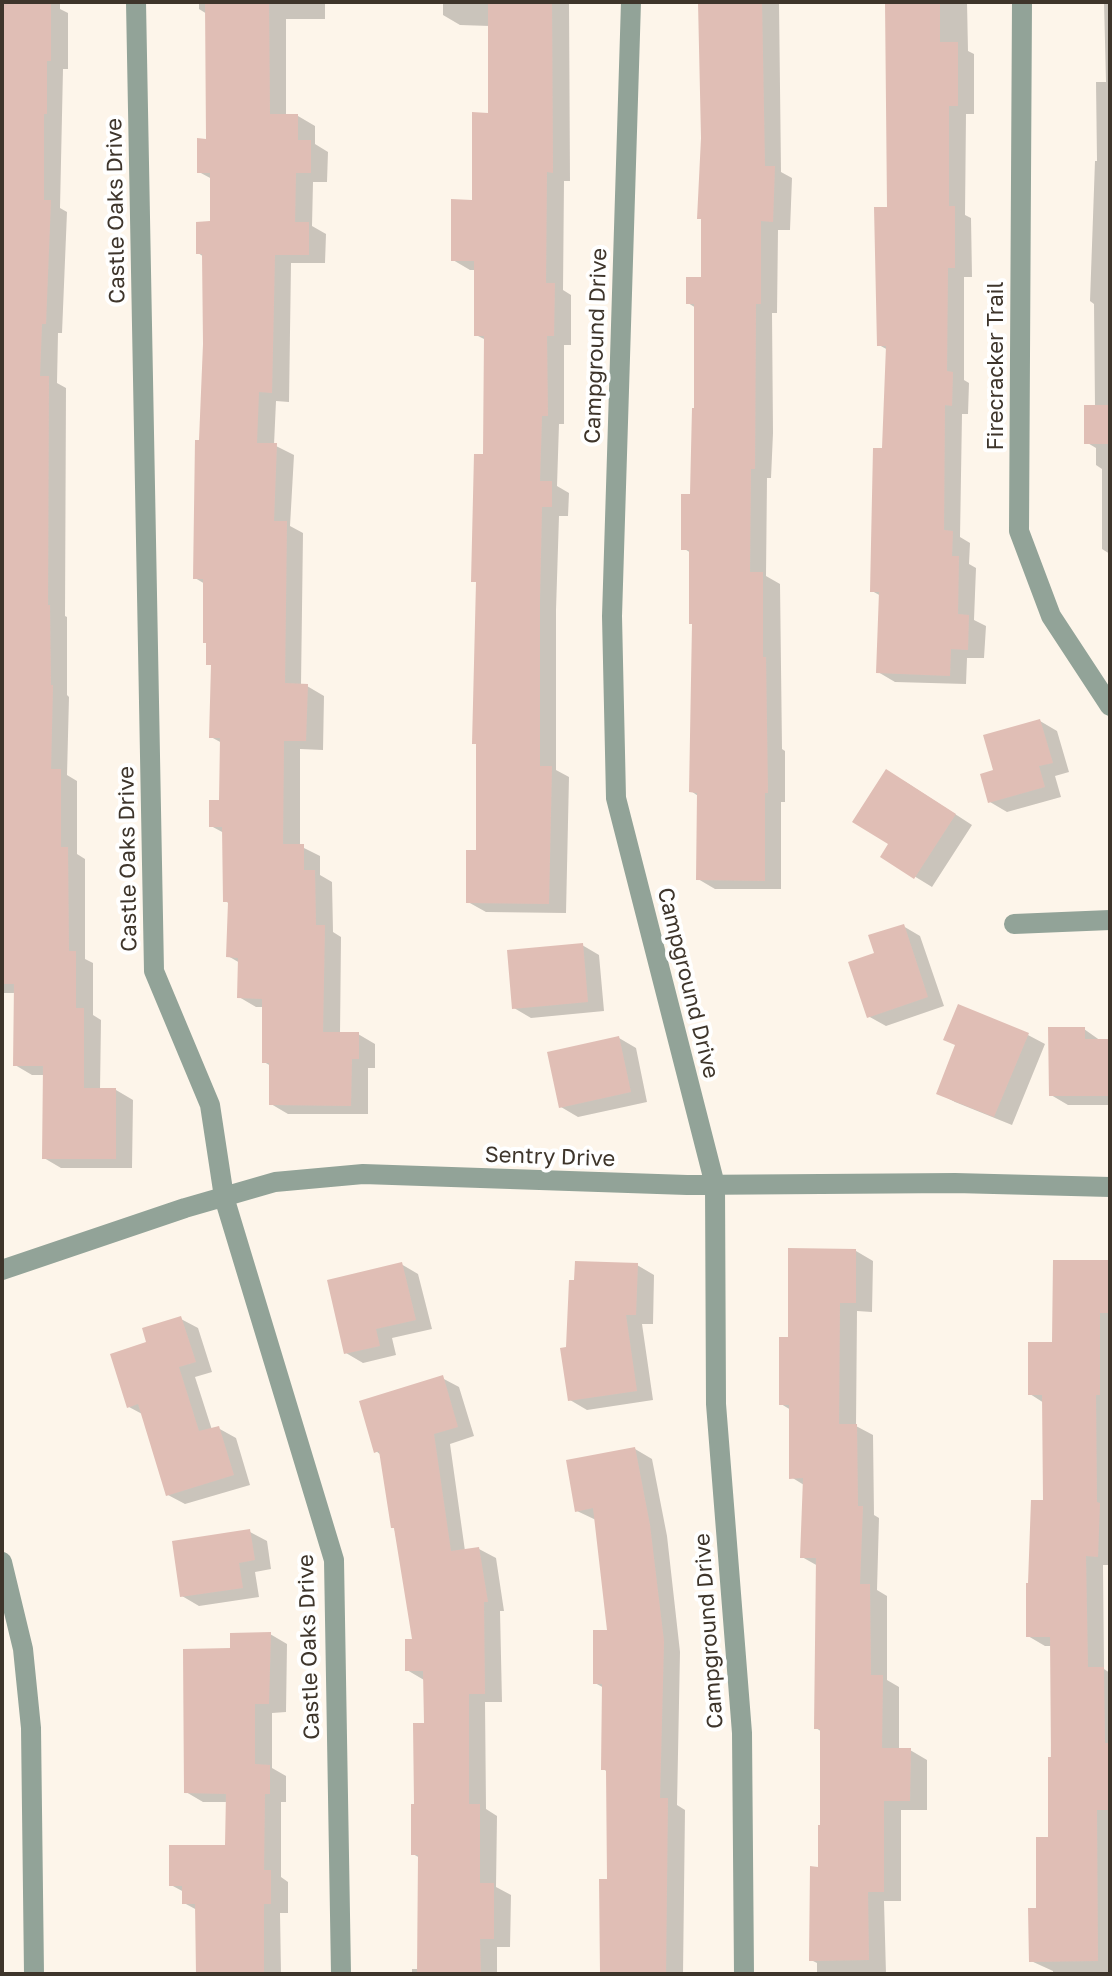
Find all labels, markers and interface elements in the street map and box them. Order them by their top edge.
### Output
street label: Castle Oaks Drive [101,118,131,304]
street label: Campground Drive [579,248,613,444]
street label: Firecracker Trail [983,281,1009,451]
street label: Castle Oaks Drive [113,766,143,952]
street label: Campground Drive [651,885,725,1081]
street label: Sentry Drive [484,1142,616,1172]
street label: Campground Drive [689,1532,729,1730]
street label: Castle Oaks Drive [293,1554,325,1740]

